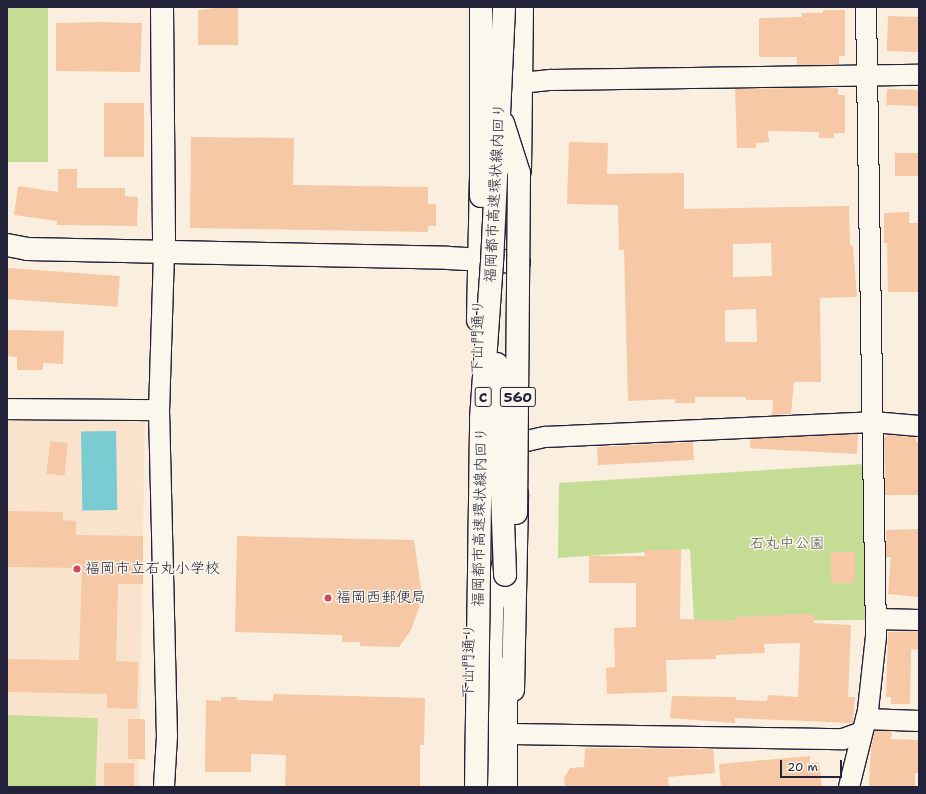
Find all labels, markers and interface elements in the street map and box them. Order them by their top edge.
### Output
street label: 福岡都市高速環状線内回り [481,103,509,283]
street label: 下山門通り [468,299,488,375]
road number: C [474,385,492,409]
road number: 560 [499,385,537,409]
street label: 福岡都市高速環状線内回り [469,427,491,607]
park label: 石丸中公園 [750,535,824,553]
place label: 福岡市立石丸小学校 [85,560,220,578]
marker: 福岡市立石丸小学校 [72,564,82,574]
place label: 福岡西郵便局 [336,589,426,607]
marker: 福岡西郵便局 [323,593,333,603]
street label: 下山門通り [459,623,479,699]
scale bar [782,752,844,778]
text: 20 m [787,759,818,775]

